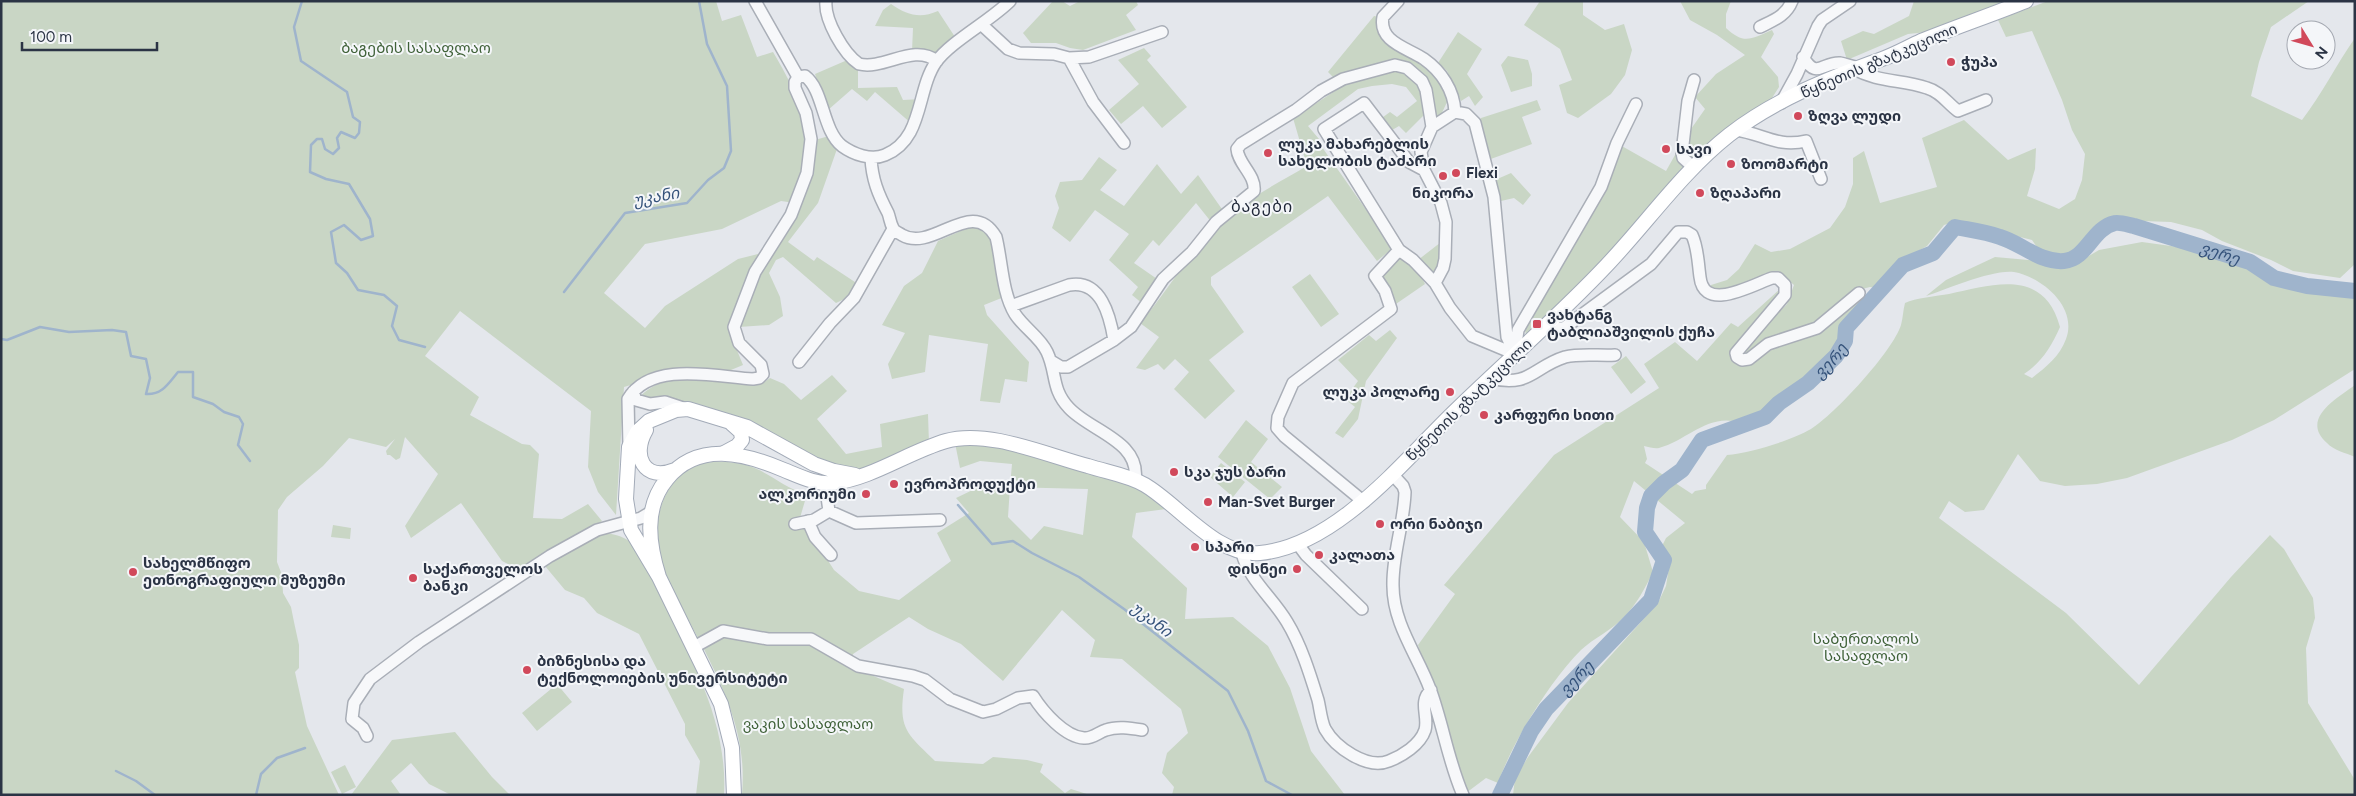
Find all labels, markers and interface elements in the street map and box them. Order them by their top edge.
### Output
scale bar [22,20,158,52]
street label: წყნეთის გზატკეცილი [1798,20,1960,102]
north arrow [2286,20,2336,70]
text: 100 m [30,28,72,46]
park label: ბაგების სასაფლაო [341,39,491,57]
text: N [2311,43,2331,62]
place label: ჭუპა [1961,53,1998,71]
marker: ჭუპა [1945,56,1957,68]
place label: ზღვა ლუდი [1808,107,1901,125]
marker: ზღვა ლუდი [1792,110,1804,122]
place label: ლუკა მახარებლის სახელობის ტაძარი [1278,135,1437,170]
place label: სავი [1676,140,1712,158]
marker: სავი [1660,143,1672,155]
marker: ლუკა მახარებლის სახელობის ტაძარი [1262,147,1274,159]
place label: ზოომარტი [1741,155,1828,173]
marker: ზოომარტი [1725,158,1737,170]
place label: Flexi [1466,164,1498,182]
marker: Flexi [1450,167,1462,179]
marker: ნიკორა [1437,170,1449,182]
water label: უკანი [632,183,681,210]
place label: ნიკორა [1412,184,1474,202]
place label: ზღაპარი [1710,184,1781,202]
marker: ზღაპარი [1694,187,1706,199]
district label: ბაგები [1231,197,1293,216]
water label: ვერე [2197,238,2243,268]
place label: ვახტანგ ტაბლიაშვილის ქუჩა [1547,306,1715,341]
marker: ვახტანგ ტაბლიაშვილის ქუჩა [1531,318,1543,330]
street label: წყნეთის გზატკეცილი [1402,335,1536,465]
water label: ვერე [1810,340,1852,382]
place label: ლუკა პოლარე [1323,383,1440,401]
marker: ლუკა პოლარე [1444,386,1456,398]
place label: კარფური სითი [1494,406,1614,424]
marker: კარფური სითი [1478,409,1490,421]
place label: სკა ჯუს ბარი [1184,463,1286,481]
marker: სკა ჯუს ბარი [1168,466,1180,478]
place label: ევროპროდუქტი [904,475,1036,493]
marker: ევროპროდუქტი [888,478,900,490]
place label: ალკორიუმი [759,485,856,503]
marker: ალკორიუმი [860,488,872,500]
place label: Man-Svet Burger [1218,493,1335,511]
marker: Man-Svet Burger [1202,496,1214,508]
place label: ორი ნაბიჯი [1390,515,1483,533]
marker: ორი ნაბიჯი [1374,518,1386,530]
place label: სპარი [1205,538,1254,556]
marker: სპარი [1189,541,1201,553]
place label: კალათა [1329,546,1395,564]
marker: კალათა [1313,549,1325,561]
place label: სახელმწიფო ეთნოგრაფიული მუზეუმი [143,554,345,589]
place label: საქართველოს ბანკი [423,560,543,595]
place label: დისნეი [1227,560,1287,578]
marker: დისნეი [1291,563,1303,575]
marker: სახელმწიფო ეთნოგრაფიული მუზეუმი [127,566,139,578]
marker: საქართველოს ბანკი [407,572,419,584]
water label: უკანი [1127,598,1177,641]
park label: საბურთალოს სასაფლაო [1813,630,1919,665]
place label: ბიზნესისა და ტექნოლოიების უნივერსიტეტი [537,652,788,687]
water label: ვერე [1555,656,1598,699]
marker: ბიზნესისა და ტექნოლოიების უნივერსიტეტი [521,664,533,676]
park label: ვაკის სასაფლაო [743,715,873,733]

